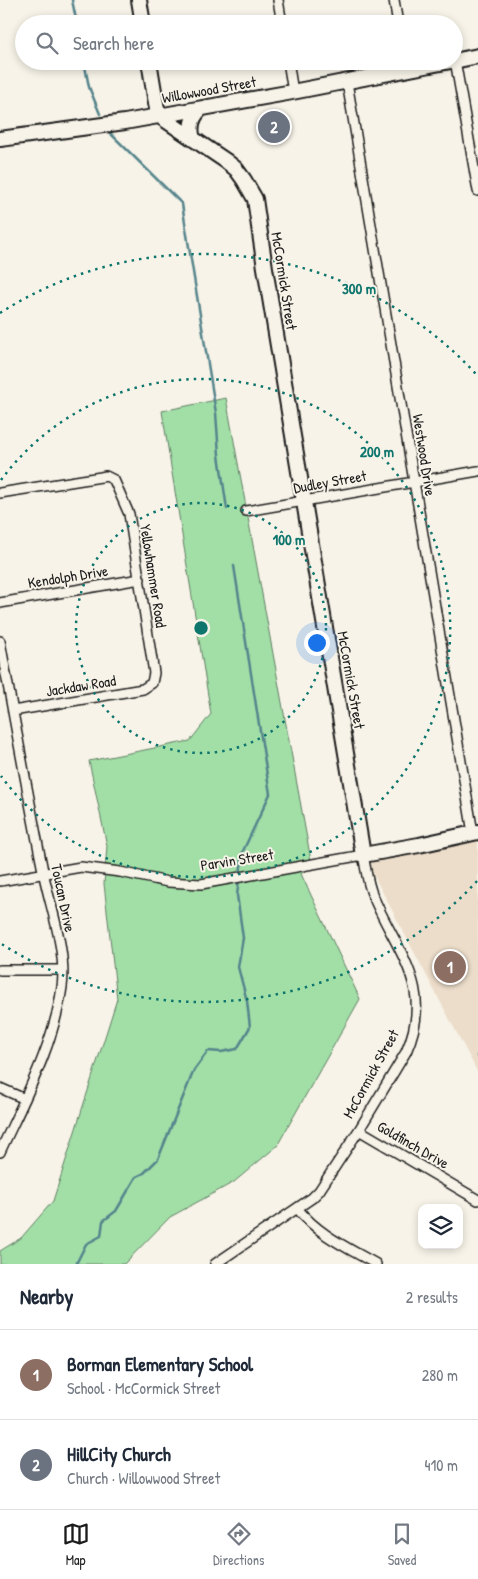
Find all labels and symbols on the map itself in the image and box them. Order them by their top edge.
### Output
street label: Willowwood Street [160,71,258,108]
pin: 2 [258,108,290,146]
street label: McCormick Street [266,231,303,332]
text: 300 m [342,278,376,299]
street label: Westwood Drive [408,412,441,497]
text: 200 m [360,441,394,462]
street label: Dudley Street [292,465,369,498]
street label: Yellowhammer Road [135,523,172,629]
text: 100 m [273,529,305,550]
street label: Kendolph Drive [26,560,110,593]
centre of rings [192,619,210,637]
street label: McCormick Street [333,629,371,731]
your location [304,630,330,656]
street label: Jackdaw Road [45,670,117,701]
street label: Parvin Street [199,843,276,876]
street label: Toucan Drive [46,862,81,934]
pin: 1 [434,948,466,986]
street label: McCormick Street [337,1025,404,1122]
street label: Goldfinch Drive [374,1116,453,1174]

